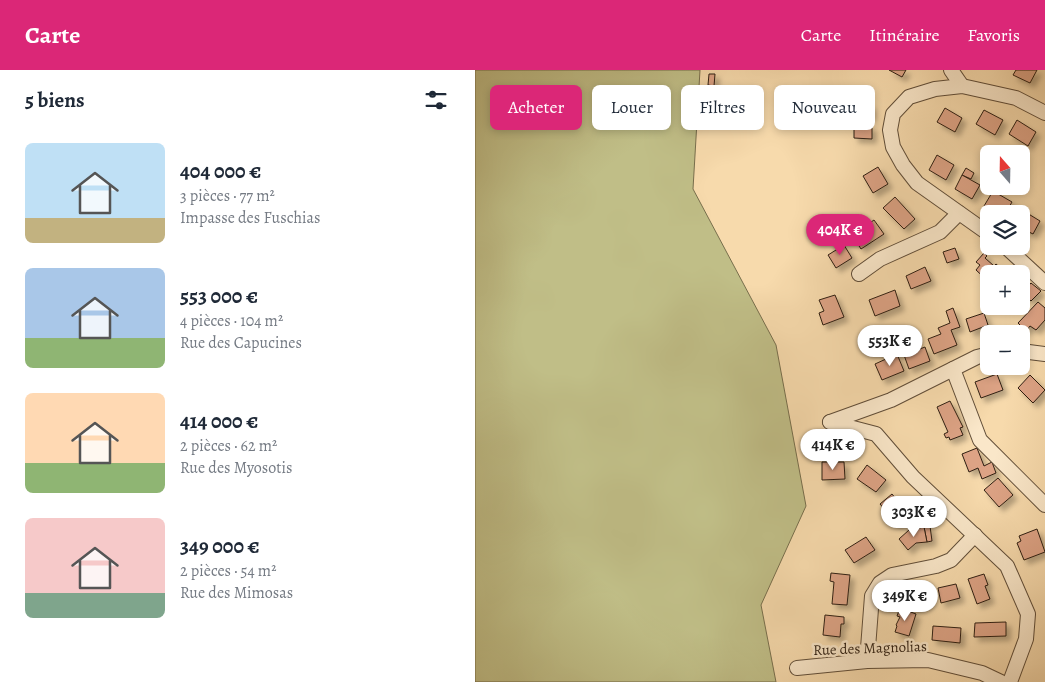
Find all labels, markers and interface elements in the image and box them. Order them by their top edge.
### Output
text: Carte [25,19,80,51]
text: Carte [801,23,841,47]
text: Itinéraire [869,23,940,47]
text: Favoris [968,23,1020,47]
chip: Acheter [490,85,582,130]
chip: Louer [592,85,671,130]
chip: Filtres [681,85,764,130]
chip: Nouveau [774,85,875,130]
text: 5 biens [25,86,85,114]
icon: filters [422,86,450,114]
north arrow [980,145,1030,195]
map controls [980,145,1030,375]
text: 404 000 € [180,157,261,185]
icon: home [65,163,125,223]
text: 3 pièces · 77 m² [180,185,275,207]
button: layers [980,205,1030,255]
text: Impasse des Fuschias [180,207,320,229]
pin: 404K € [799,214,881,256]
text: 404K € [817,219,863,241]
button: + [980,265,1030,315]
text: 553 000 € [180,282,258,310]
icon: home [65,288,125,348]
text: 4 pièces · 104 m² [180,310,283,332]
pin: 553K € [849,324,931,367]
button: − [980,325,1030,375]
text: 553K € [868,330,912,352]
text: Rue des Capucines [180,332,302,354]
text: 414 000 € [180,407,258,435]
icon: home [65,413,125,473]
pin: 414K € [792,428,874,471]
text: 414K € [811,434,855,456]
text: 2 pièces · 62 m² [180,435,277,457]
text: Rue des Myosotis [180,457,292,479]
pin: 303K € [873,496,955,538]
text: 303K € [892,501,936,523]
text: 349 000 € [180,532,260,560]
icon: home [65,538,125,598]
text: 2 pièces · 54 m² [180,560,276,582]
pin: 349K € [864,580,946,622]
text: Rue des Mimosas [180,582,293,604]
text: 349K € [883,585,927,607]
street label: Rue des Magnolias [813,636,927,660]

